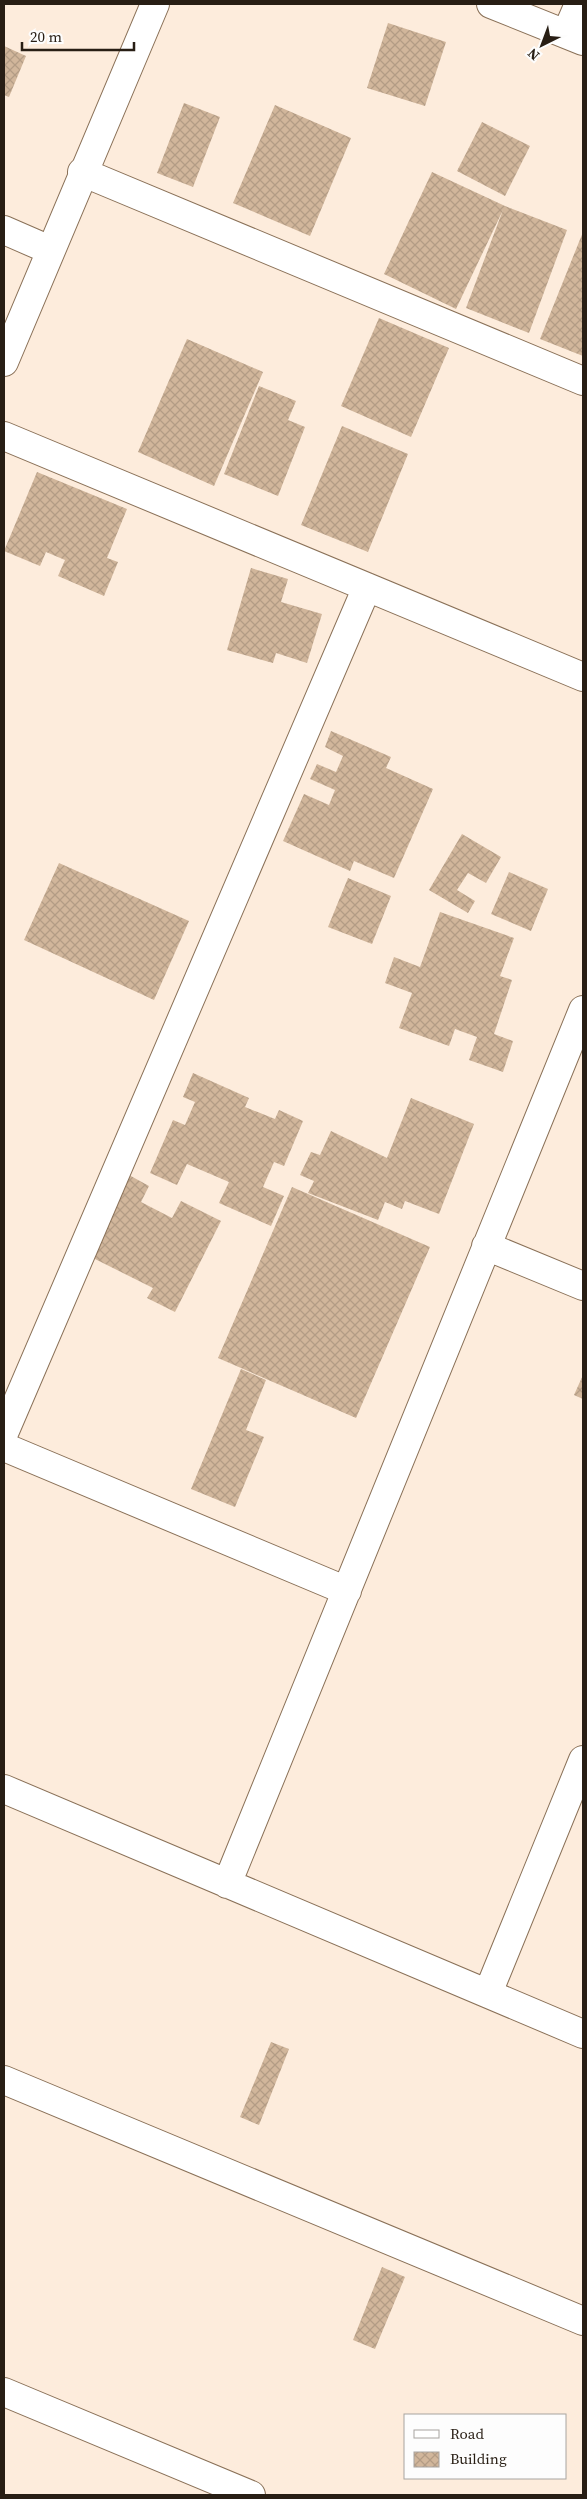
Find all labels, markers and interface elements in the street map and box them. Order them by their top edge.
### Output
scale bar [22,20,135,52]
north arrow [517,20,567,70]
text: 20 m [30,26,62,47]
text: N [523,44,544,66]
legend [404,2414,567,2479]
text: Road [450,2423,484,2444]
text: Building [450,2448,507,2469]

